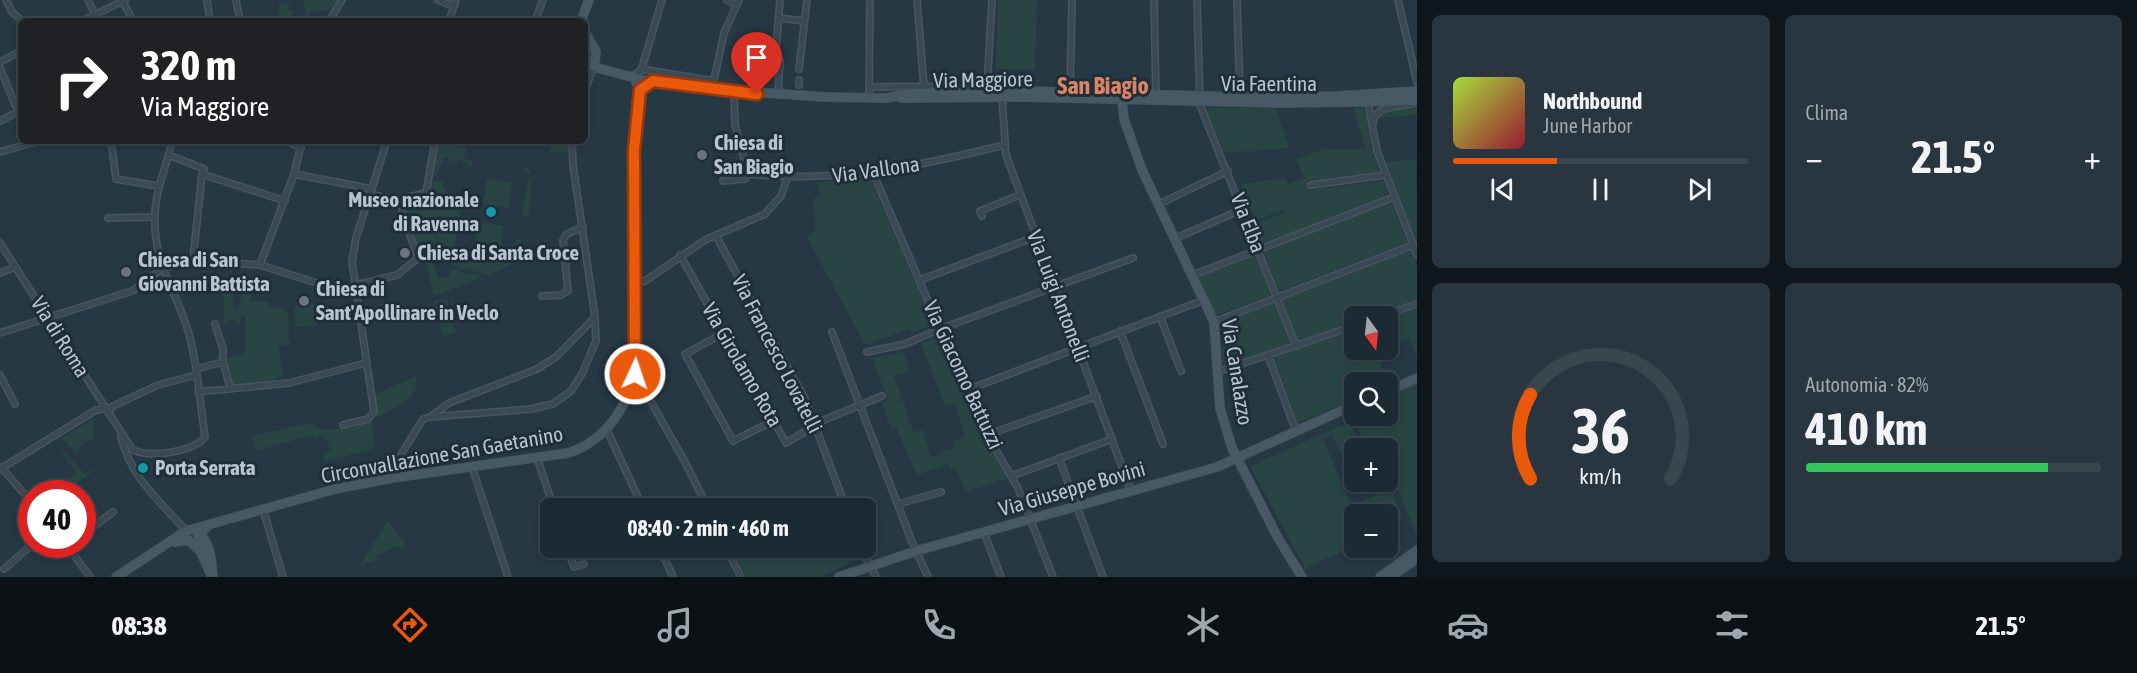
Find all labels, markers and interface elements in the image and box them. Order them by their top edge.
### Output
pin [731,32,782,94]
text: 320 m [141,41,236,89]
icon: arrive [740,41,773,74]
icon: right [42,42,120,120]
street label: Via Maggiore [933,66,1033,92]
street label: Via Faentina [1221,71,1317,95]
district label: San Biagio [1057,72,1149,99]
text: Northbound [1543,88,1642,114]
text: Via Maggiore [141,91,269,122]
text: Clima [1806,101,1848,124]
text: June Harbor [1543,114,1632,137]
place label: Chiesa di San Biagio [714,130,794,178]
text: 21.5° [1911,131,1995,183]
text: − [1806,138,1823,176]
text: + [2084,138,2101,176]
marker: Chiesa di San Biagio [695,148,709,162]
street label: Via Vallona [831,151,921,187]
icon: previous [1486,173,1519,206]
icon: pause [1584,173,1617,206]
icon: next [1683,173,1716,206]
place label: Museo nazionale di Ravenna [348,187,479,235]
street label: Via Elba [1227,189,1271,256]
marker: Museo nazionale di Ravenna [484,205,498,219]
street label: Via Luigi Antonelli [1023,226,1095,365]
place label: Chiesa di Santa Croce [417,240,579,264]
marker: Chiesa di Santa Croce [398,246,412,260]
place label: Chiesa di San Giovanni Battista [138,247,270,295]
marker: Chiesa di San Giovanni Battista [119,265,133,279]
street label: Via Francesco Lovatelli [728,271,828,437]
place label: Chiesa di Sant'Apollinare in Veclo [316,276,499,324]
street label: Via di Roma [27,292,95,381]
marker: Chiesa di Sant'Apollinare in Veclo [297,294,311,308]
street label: Via Giacomo Battuzzi [919,297,1009,453]
street label: Via Girolamo Rota [698,298,788,431]
north arrow [1344,306,1398,360]
map controls [1344,306,1398,558]
street label: Via Canalazzo [1218,317,1258,427]
position arrow [603,342,667,406]
button: search [1344,372,1398,426]
text: Autonomia · 82% [1806,373,1928,396]
text: 36 [1571,395,1630,466]
text: 410 km [1806,403,1927,455]
street label: Circonvallazione San Gaetanino [319,421,565,487]
button: + [1344,438,1398,492]
place label: Porta Serrata [155,455,256,479]
street label: Via Giuseppe Bovini [996,456,1148,520]
marker: Porta Serrata [136,461,150,475]
text: km/h [1579,465,1622,490]
speed limit sign: 40 [18,480,96,558]
button: − [1344,504,1398,558]
text: 08:40 · 2 min · 460 m [627,515,789,541]
icon: directions [389,604,431,646]
icon: music [654,604,696,646]
icon: phone [918,604,960,646]
icon: climate [1182,604,1224,646]
icon: car [1447,604,1489,646]
icon: filters [1711,604,1753,646]
text: 08:38 [111,610,167,641]
text: 21.5° [1975,610,2026,641]

